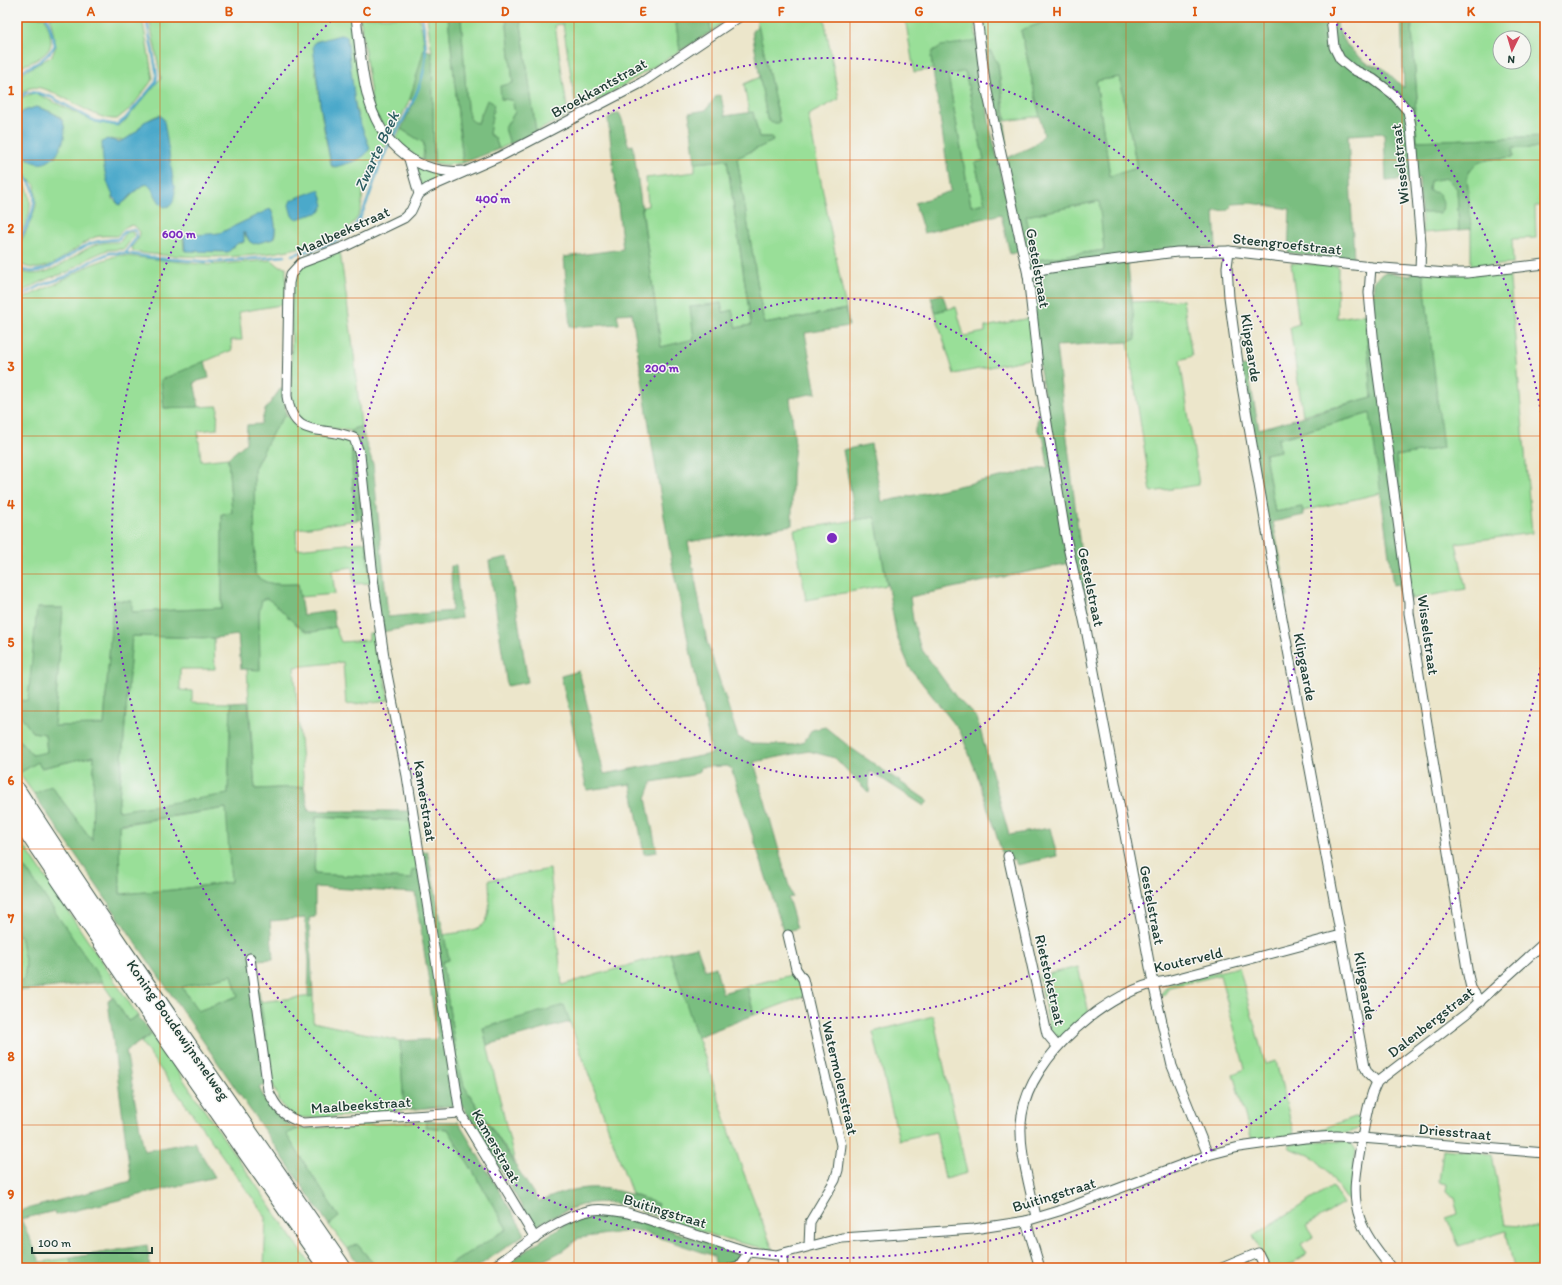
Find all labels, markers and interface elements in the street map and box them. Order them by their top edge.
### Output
text: A [86,4,96,19]
text: B [225,4,234,19]
text: C [363,4,372,19]
text: D [501,4,510,19]
text: E [639,4,647,19]
text: F [778,4,785,19]
text: G [915,4,924,19]
text: H [1053,4,1062,19]
text: I [1193,4,1198,19]
text: J [1329,4,1337,19]
text: K [1467,4,1476,19]
north arrow [1492,30,1532,70]
text: N [1507,53,1515,66]
street label: Broekkantstraat [548,54,650,122]
text: 1 [8,83,14,98]
water label: Zwarte Beek [350,108,403,194]
street label: Wisselstraat [1387,123,1413,205]
text: 400 m [476,192,511,206]
street label: Maalbeekstraat [294,202,393,260]
text: 2 [8,221,15,236]
text: 600 m [162,227,197,241]
street label: Gestelstraat [1022,227,1054,310]
street label: Steengroefstraat [1232,229,1343,259]
street label: Klipgaarde [1237,312,1265,384]
text: 3 [7,359,15,374]
text: 200 m [645,361,680,375]
text: 4 [7,497,15,512]
centre of rings [825,531,839,545]
street label: Gestelstraat [1074,546,1108,629]
street label: Wisselstraat [1413,594,1443,677]
street label: Klipgaarde [1290,631,1320,703]
text: 5 [8,635,15,650]
street label: Kamerstraat [410,759,440,843]
text: 6 [8,773,15,788]
street label: Gestelstraat [1135,864,1169,947]
text: 7 [7,911,15,926]
street label: Rietstokstraat [1031,933,1069,1027]
street label: Kouterveld [1152,943,1224,977]
street label: Klipgaarde [1350,950,1380,1022]
street label: Koning Boudewijnsnelweg [123,956,234,1104]
street label: Dalenbergstraat [1384,982,1478,1061]
street label: Watermolenstraat [818,1019,862,1137]
text: 8 [7,1049,15,1064]
street label: Maalbeekstraat [310,1093,412,1117]
street label: Kamerstraat [468,1106,524,1186]
street label: Driesstraat [1418,1120,1492,1144]
street label: Buitingstraat [1010,1174,1098,1216]
text: 9 [8,1187,15,1202]
street label: Buitingstraat [621,1190,709,1232]
scale bar [32,1229,152,1255]
text: 100 m [38,1236,71,1250]

